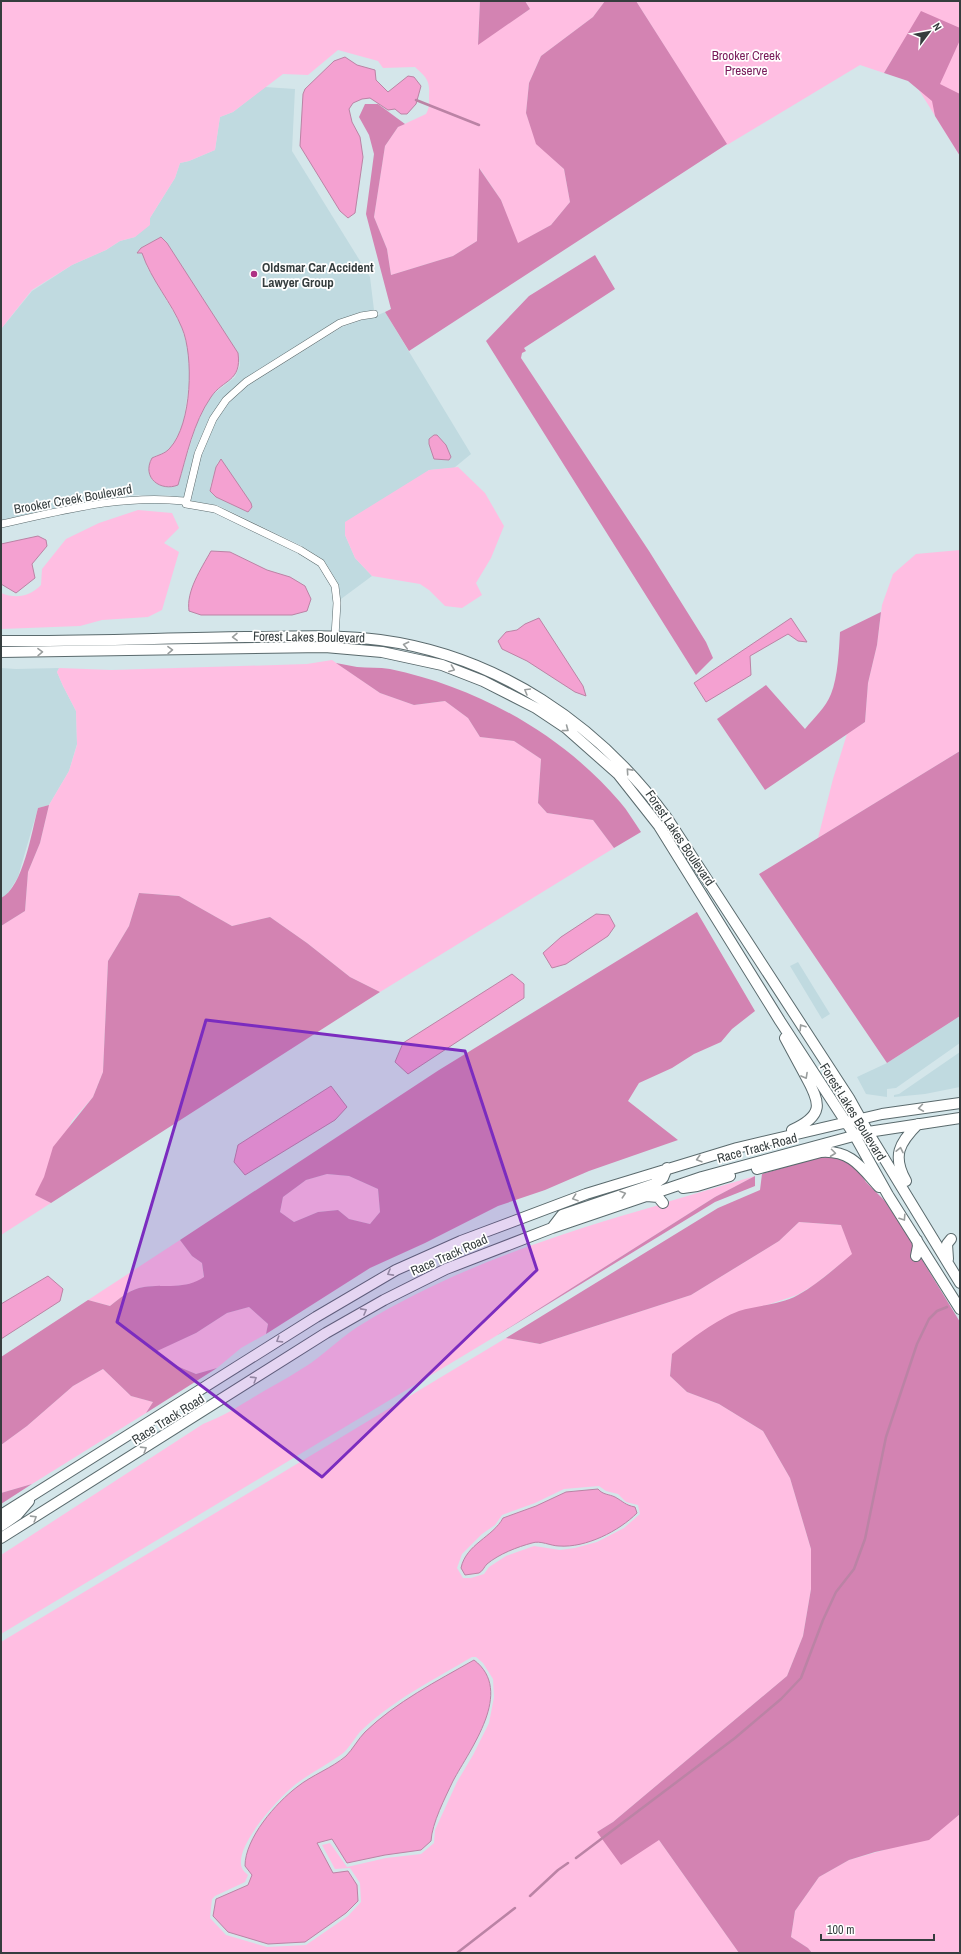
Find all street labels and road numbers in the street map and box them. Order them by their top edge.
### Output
street label: Brooker Creek Boulevard [13,480,133,518]
street label: Forest Lakes Boulevard [253,628,365,646]
street label: Forest Lakes Boulevard [642,787,718,889]
street label: Forest Lakes Boulevard [816,1060,890,1164]
street label: Race Track Road [715,1129,799,1167]
street label: Race Track Road [408,1230,490,1280]
street label: Race Track Road [129,1390,207,1448]

